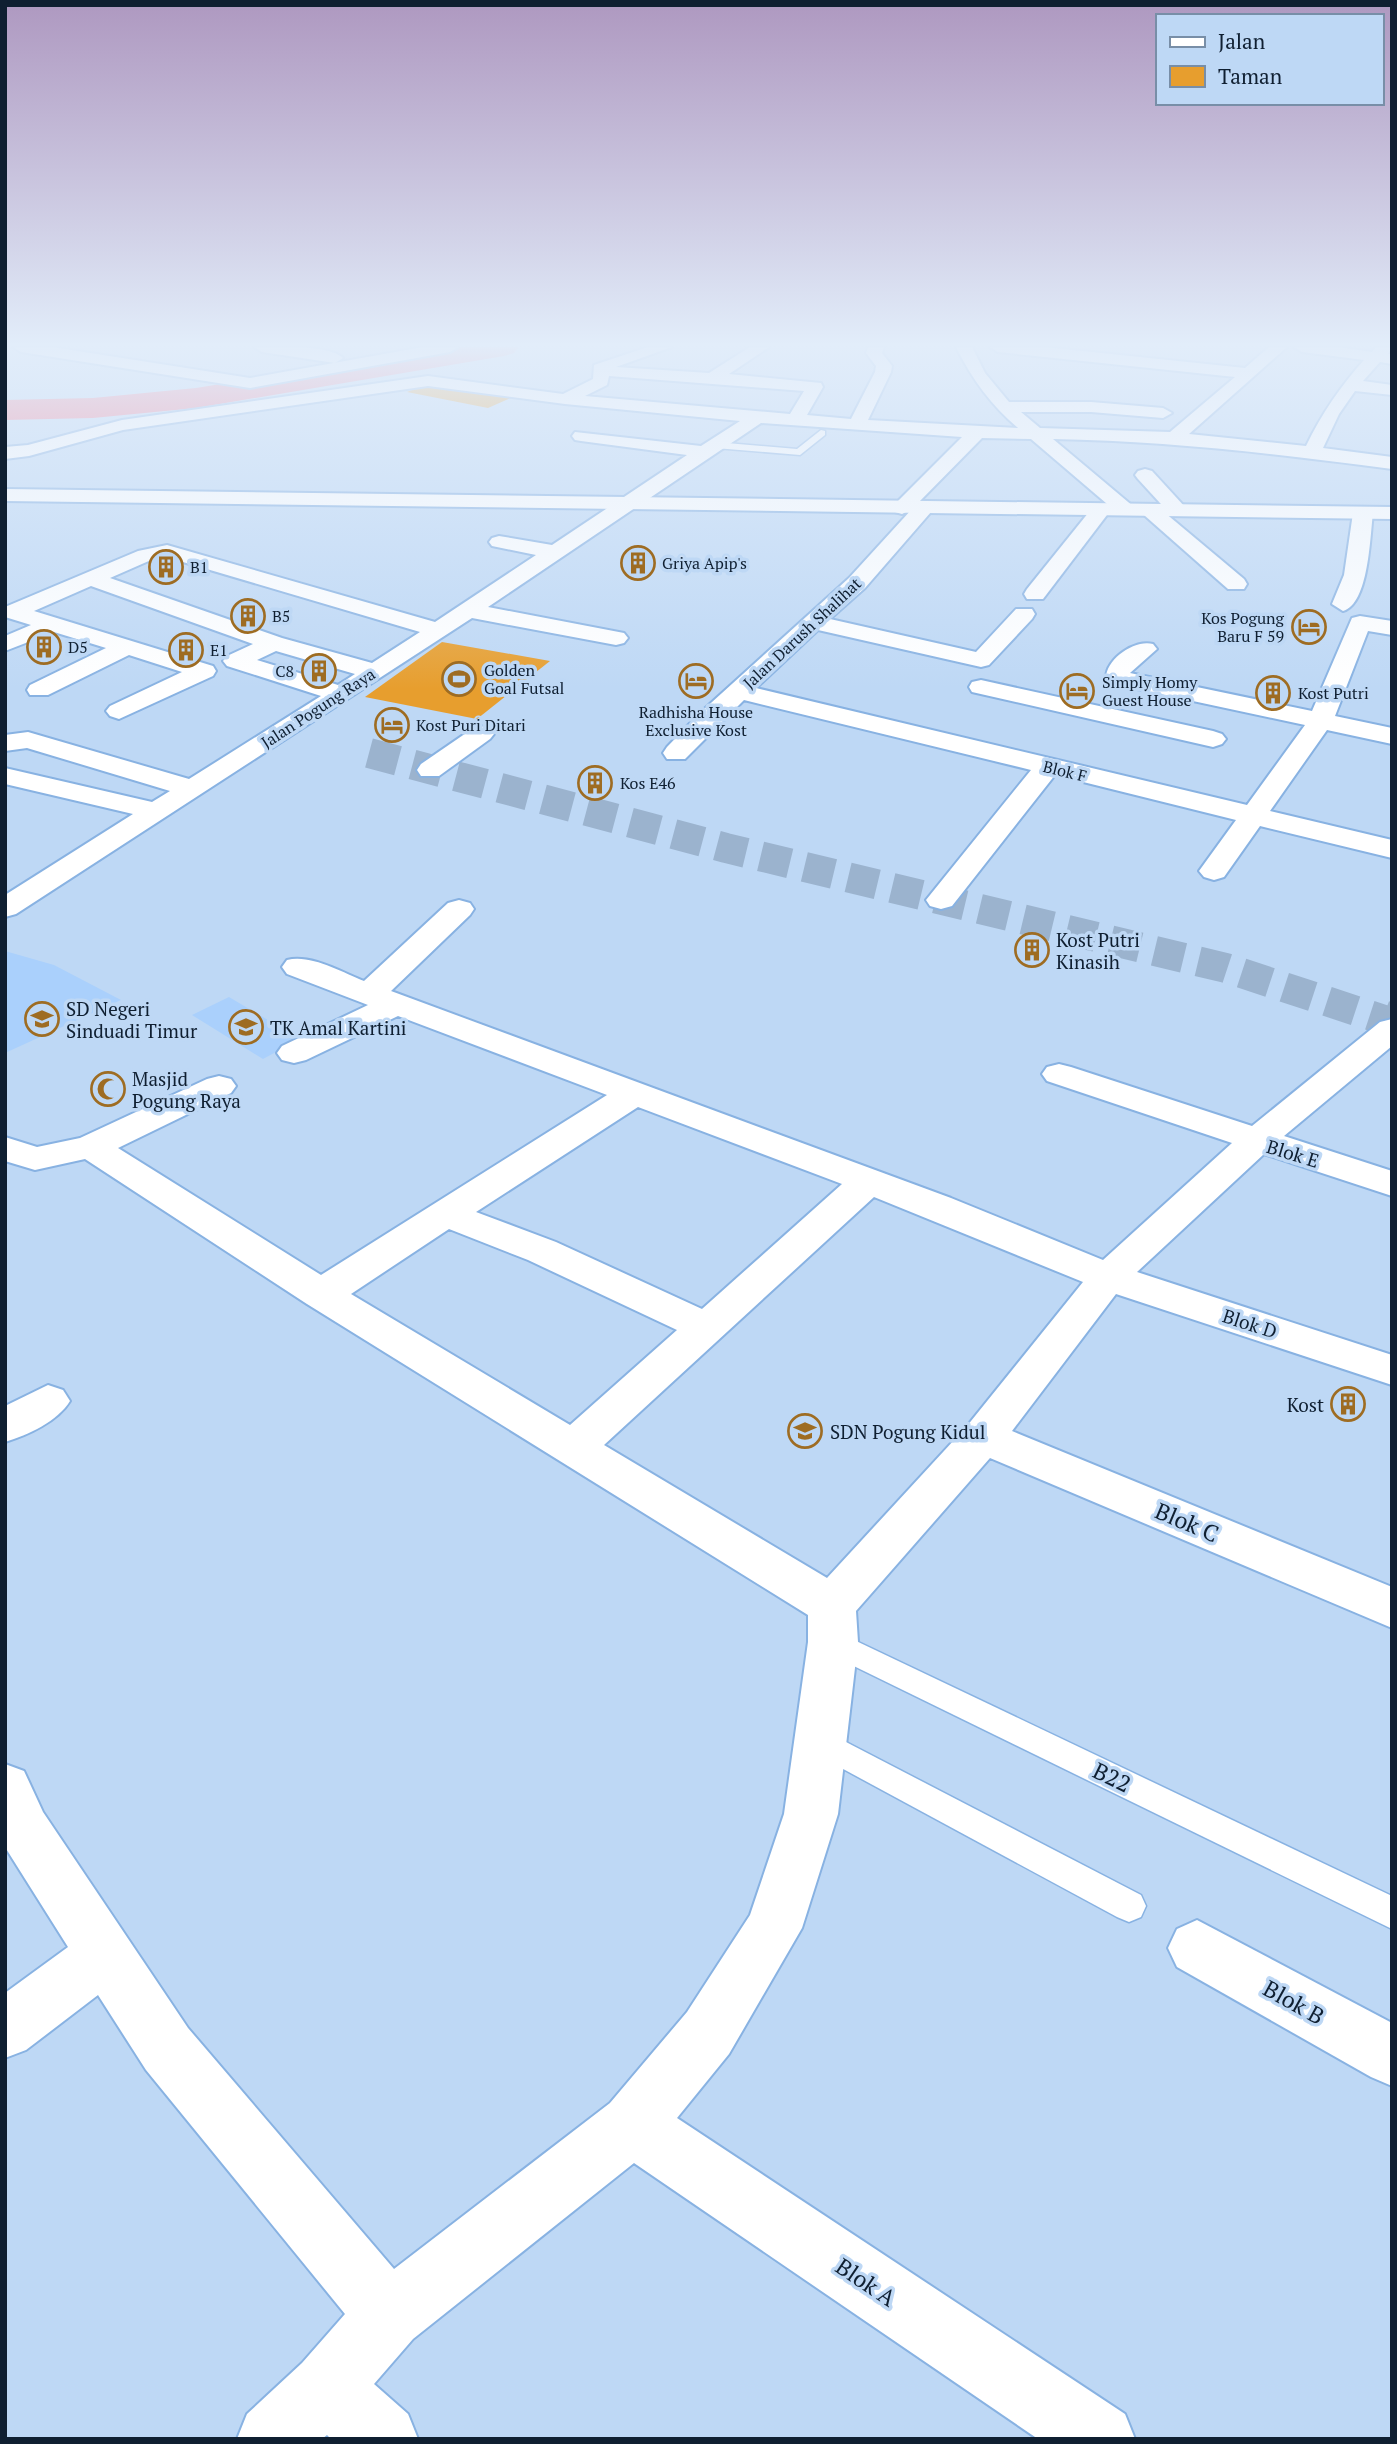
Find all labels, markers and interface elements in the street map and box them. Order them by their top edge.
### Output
legend [1156,14,1383,105]
text: Jalan [1218,27,1266,55]
text: Taman [1218,62,1283,90]
building icon: Griya Apip's [619,544,657,582]
building icon: B1 [147,548,185,586]
place label: Griya Apip's [662,552,747,574]
place label: B1 [190,556,208,578]
street label: Jalan Darush Shalihat [738,572,866,694]
building icon: B5 [229,597,267,635]
place label: B5 [272,605,290,627]
place label: Kos Pogung Baru F 59 [1201,607,1285,647]
hotel icon: Kos Pogung Baru F 59 [1290,608,1328,646]
building icon: D5 [25,628,63,666]
building icon: E1 [167,631,205,669]
place label: D5 [68,636,88,658]
place label: E1 [210,639,228,661]
building icon: C8 [300,652,338,690]
place label: Golden Goal Futsal [484,659,564,699]
place label: C8 [275,660,294,682]
sports icon: Golden Goal Futsal [440,660,478,698]
hotel icon: Radhisha House Exclusive Kost [677,662,715,700]
street label: Jalan Pogung Raya [257,663,379,753]
place label: Simply Homy Guest House [1102,671,1198,711]
hotel icon: Simply Homy Guest House [1058,672,1096,710]
building icon: Kost Putri [1254,674,1292,712]
place label: Kost Putri [1298,682,1369,704]
place label: Radhisha House Exclusive Kost [639,701,753,741]
hotel icon: Kost Puri Ditari [373,706,411,744]
place label: Kost Puri Ditari [416,714,526,736]
street label: Blok F [1041,755,1089,787]
building icon: Kos E46 [576,764,614,802]
place label: Kos E46 [620,772,676,794]
place label: Kost Putri Kinasih [1056,927,1140,974]
building icon: Kost Putri Kinasih [1013,931,1051,969]
place label: SD Negeri Sinduadi Timur [66,996,198,1043]
school or university icon: SD Negeri Sinduadi Timur [23,1000,61,1038]
school or university icon: TK Amal Kartini [227,1008,265,1046]
place label: TK Amal Kartini [270,1015,407,1040]
place label: Masjid Pogung Raya [132,1066,241,1113]
mosque icon: Masjid Pogung Raya [89,1070,127,1108]
street label: Blok E [1264,1133,1322,1173]
street label: Blok D [1220,1302,1280,1344]
building icon: Kost [1329,1385,1367,1423]
place label: Kost [1287,1392,1324,1417]
school or university icon: SDN Pogung Kidul [786,1412,824,1450]
place label: SDN Pogung Kidul [830,1419,985,1444]
street label: Blok C [1151,1495,1223,1549]
street label: B22 [1088,1755,1136,1799]
street label: Blok B [1258,1973,1330,2031]
street label: Blok A [830,2251,902,2314]

